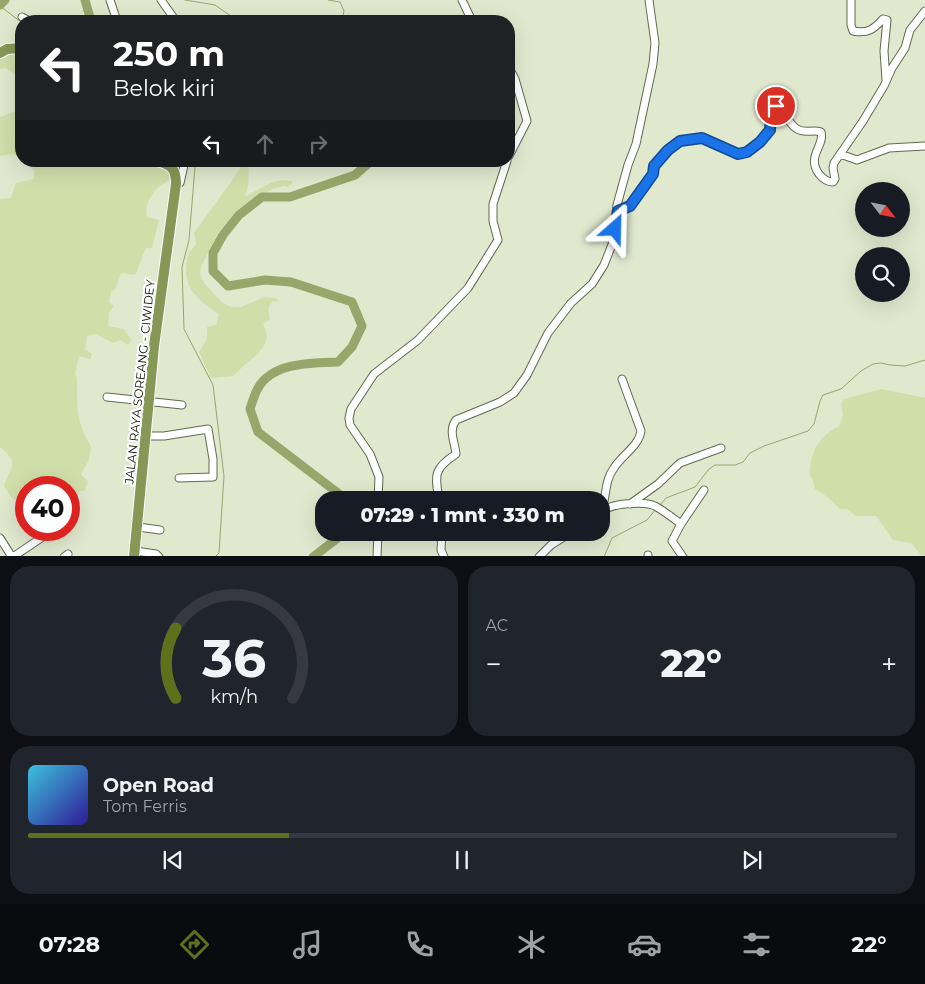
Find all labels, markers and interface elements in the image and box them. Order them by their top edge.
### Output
text: 250 m [113,32,225,75]
icon: left [30,35,95,100]
text: Belok kiri [113,75,215,102]
pin [755,85,797,127]
icon: arrive [762,92,790,120]
icon: left [198,130,226,158]
icon: ahead [251,130,279,158]
icon: right [304,130,332,158]
north arrow [855,182,910,238]
map controls [855,182,910,302]
position arrow [588,202,640,254]
button: search [855,247,910,302]
street label: JALAN RAYA SOREANG - CIWIDEY [121,279,158,486]
speed limit sign: 40 [15,476,80,541]
text: 07:29 · 1 mnt · 330 m [360,504,565,527]
text: AC [486,616,508,635]
text: 36 [201,627,266,690]
text: 22° [661,640,722,687]
text: − [486,647,502,681]
text: + [881,647,897,681]
text: km/h [210,686,258,707]
text: Open Road [103,774,214,797]
text: Tom Ferris [103,797,187,816]
icon: previous [159,846,187,874]
icon: pause [448,846,476,874]
icon: next [738,846,766,874]
icon: directions [177,927,212,962]
icon: music [290,927,325,962]
icon: phone [402,927,437,962]
icon: climate [514,927,549,962]
icon: car [627,927,662,962]
icon: filters [739,927,774,962]
text: 07:28 [39,931,100,958]
text: 22° [851,931,886,958]

